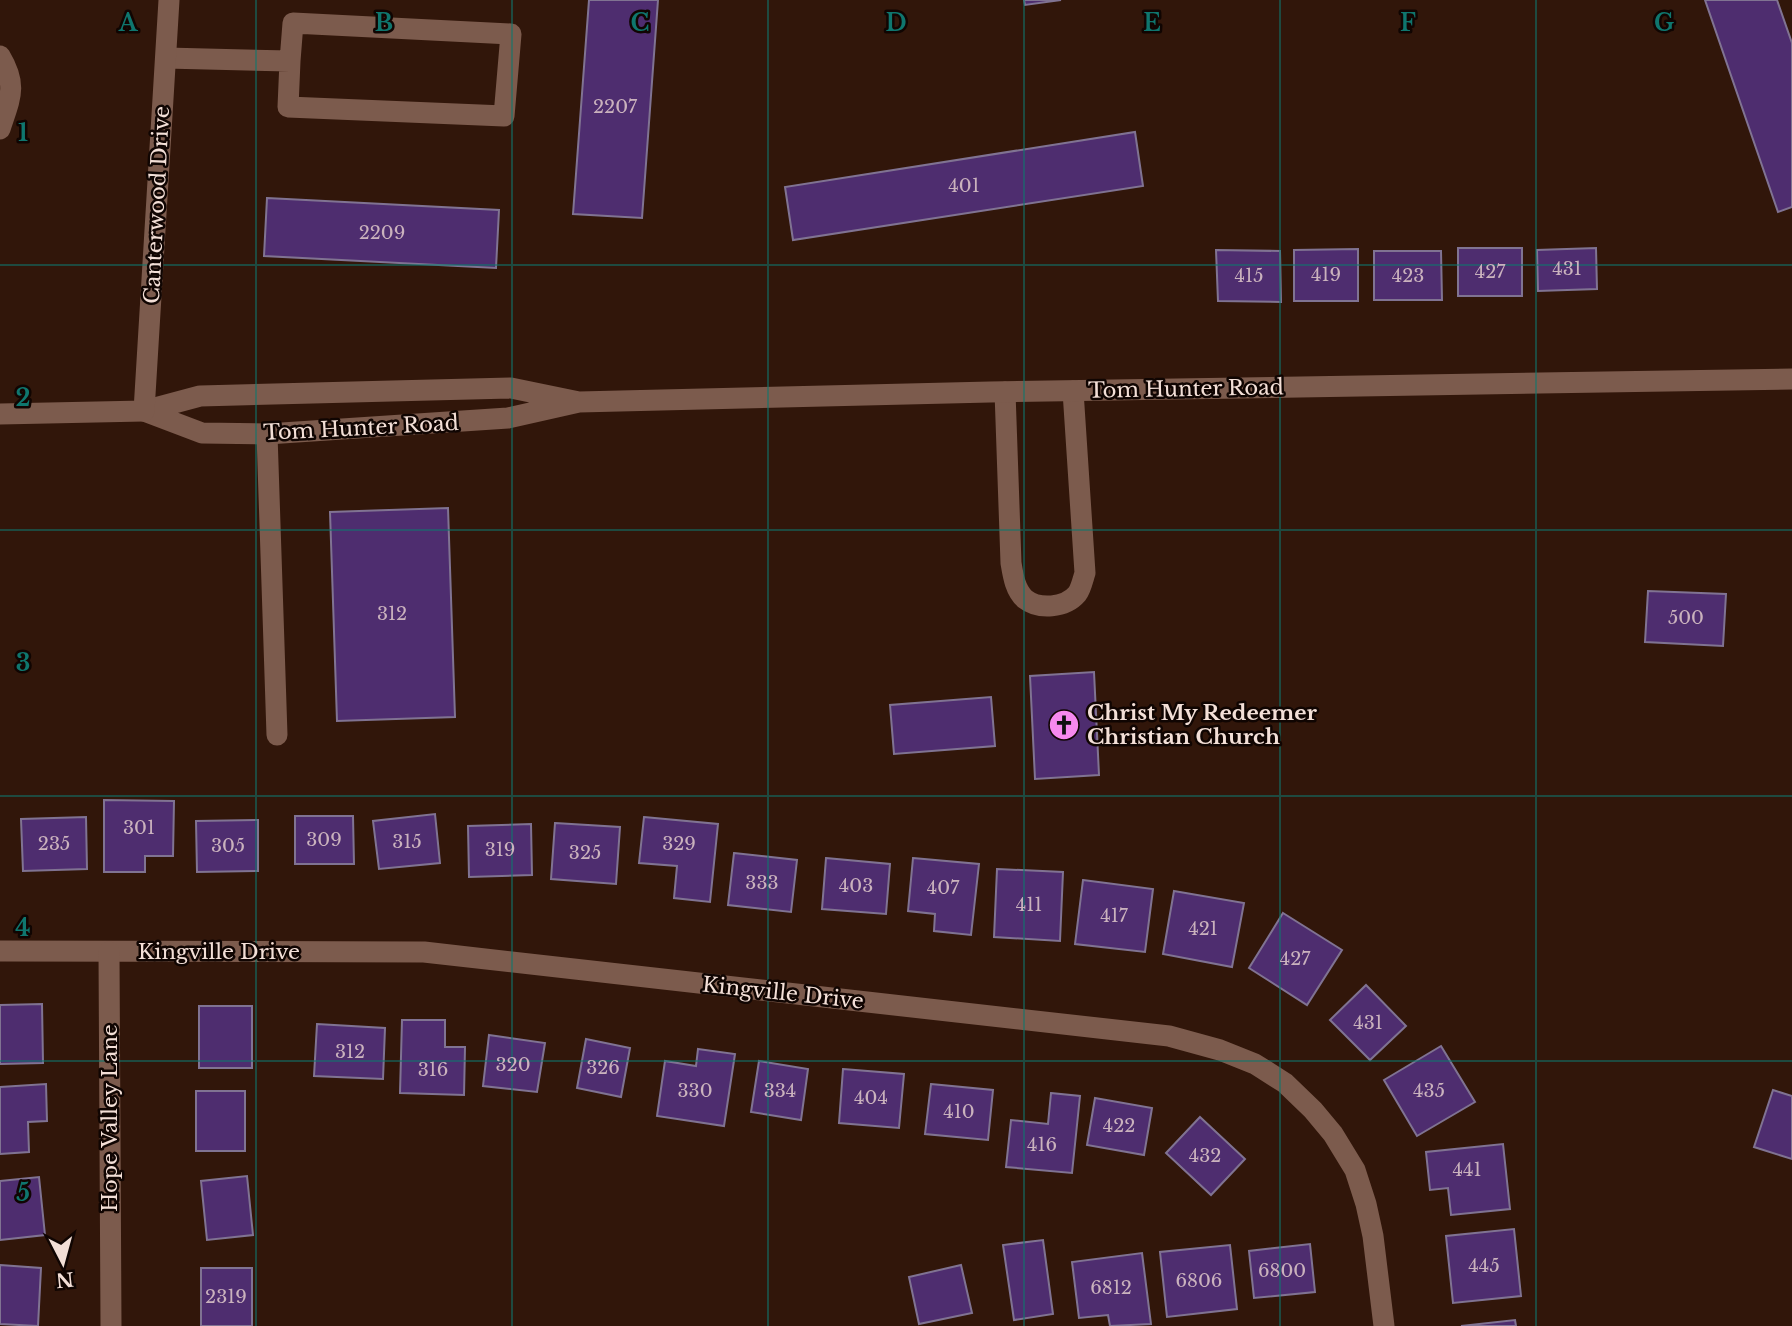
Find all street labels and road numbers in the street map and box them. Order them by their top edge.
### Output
street label: Canterwood Drive [139,105,175,305]
street label: Tom Hunter Road [1088,374,1284,404]
street label: Tom Hunter Road [263,410,459,446]
street label: Kingville Drive [138,939,300,965]
street label: Kingville Drive [701,972,865,1014]
street label: Hope Valley Lane [97,1024,123,1212]

